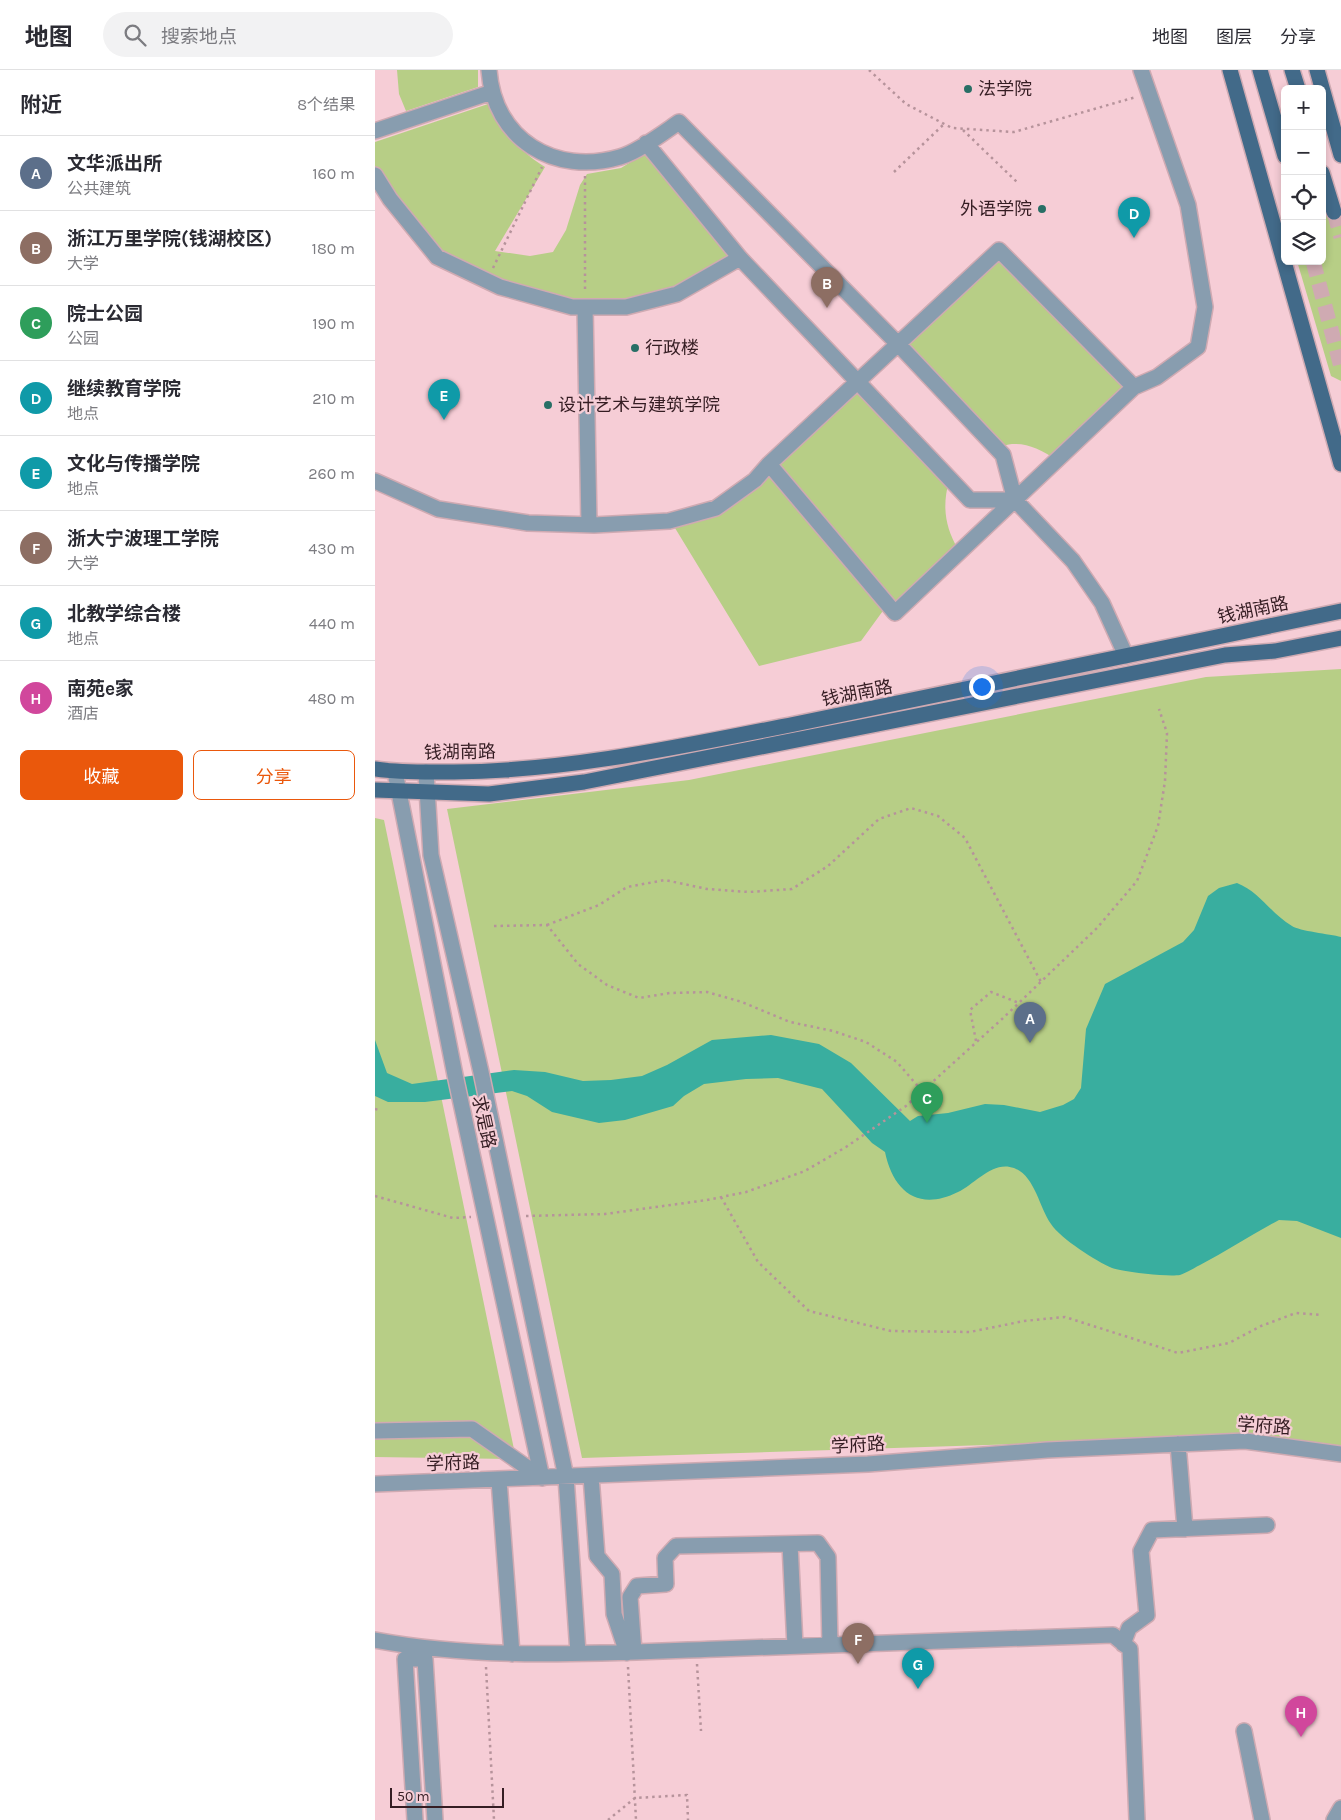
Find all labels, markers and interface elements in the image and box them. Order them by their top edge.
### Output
search box [103,12,453,57]
icon: search [121,21,149,49]
text: 地图 [25,23,73,51]
text: 搜索地点 [161,26,237,48]
text: 地图 [1152,26,1188,48]
text: 图层 [1216,26,1252,48]
text: 分享 [1280,26,1316,48]
place label: 法学院 [978,78,1032,100]
marker: 法学院 [962,83,974,95]
map controls [1281,85,1326,265]
button: + [1281,85,1326,130]
text: 附近 [20,93,62,117]
text: 8个结果 [297,95,355,114]
button: − [1281,130,1326,175]
text: 文华派出所 [67,153,162,175]
text: A [31,164,41,183]
text: 160 m [312,164,355,183]
button: locate [1281,175,1326,220]
text: 公共建筑 [67,179,131,198]
pin: D [1118,197,1150,238]
place label: 外语学院 [960,198,1032,220]
marker: 外语学院 [1036,203,1048,215]
button: layers [1281,220,1326,265]
text: 浙江万里学院(钱湖校区) [67,228,272,250]
text: B [31,239,41,258]
text: 180 m [312,239,355,258]
text: 大学 [67,254,99,273]
pin: B [811,267,843,308]
text: 院士公园 [67,303,143,325]
text: C [31,314,41,333]
text: 190 m [312,314,355,333]
text: 公园 [67,329,99,348]
place label: 行政楼 [645,337,699,359]
marker: 行政楼 [629,342,641,354]
text: 继续教育学院 [67,378,181,400]
pin: E [428,379,460,420]
text: D [31,389,41,408]
text: 210 m [312,389,355,408]
place label: 设计艺术与建筑学院 [558,394,720,416]
marker: 设计艺术与建筑学院 [542,399,554,411]
text: 地点 [67,404,99,423]
text: 文化与传播学院 [67,453,200,475]
text: E [31,464,41,483]
text: 260 m [308,464,355,483]
text: 地点 [67,479,99,498]
text: 浙大宁波理工学院 [67,528,219,550]
text: F [32,539,40,558]
text: 430 m [308,539,355,558]
text: 大学 [67,554,99,573]
street label: 钱湖南路 [1215,592,1291,628]
text: 北教学综合楼 [67,603,181,625]
text: G [31,614,41,633]
text: 440 m [309,614,355,633]
text: 地点 [67,629,99,648]
your location [969,674,995,700]
street label: 钱湖南路 [820,675,894,711]
text: 南苑e家 [67,678,134,700]
text: H [30,689,42,708]
text: 480 m [308,689,355,708]
text: 酒店 [67,704,99,723]
street label: 钱湖南路 [424,740,496,764]
button: 收藏 [20,750,183,800]
button: 分享 [193,750,355,800]
pin: A [1014,1002,1046,1043]
pin: C [911,1082,943,1123]
street label: 求是路 [468,1093,500,1151]
street label: 学府路 [1236,1413,1292,1439]
street label: 学府路 [830,1433,886,1457]
street label: 学府路 [426,1451,480,1475]
pin: F [842,1623,874,1664]
pin: G [902,1648,934,1689]
pin: H [1285,1696,1317,1737]
scale bar [390,1785,504,1808]
text: 50 m [397,1788,430,1805]

